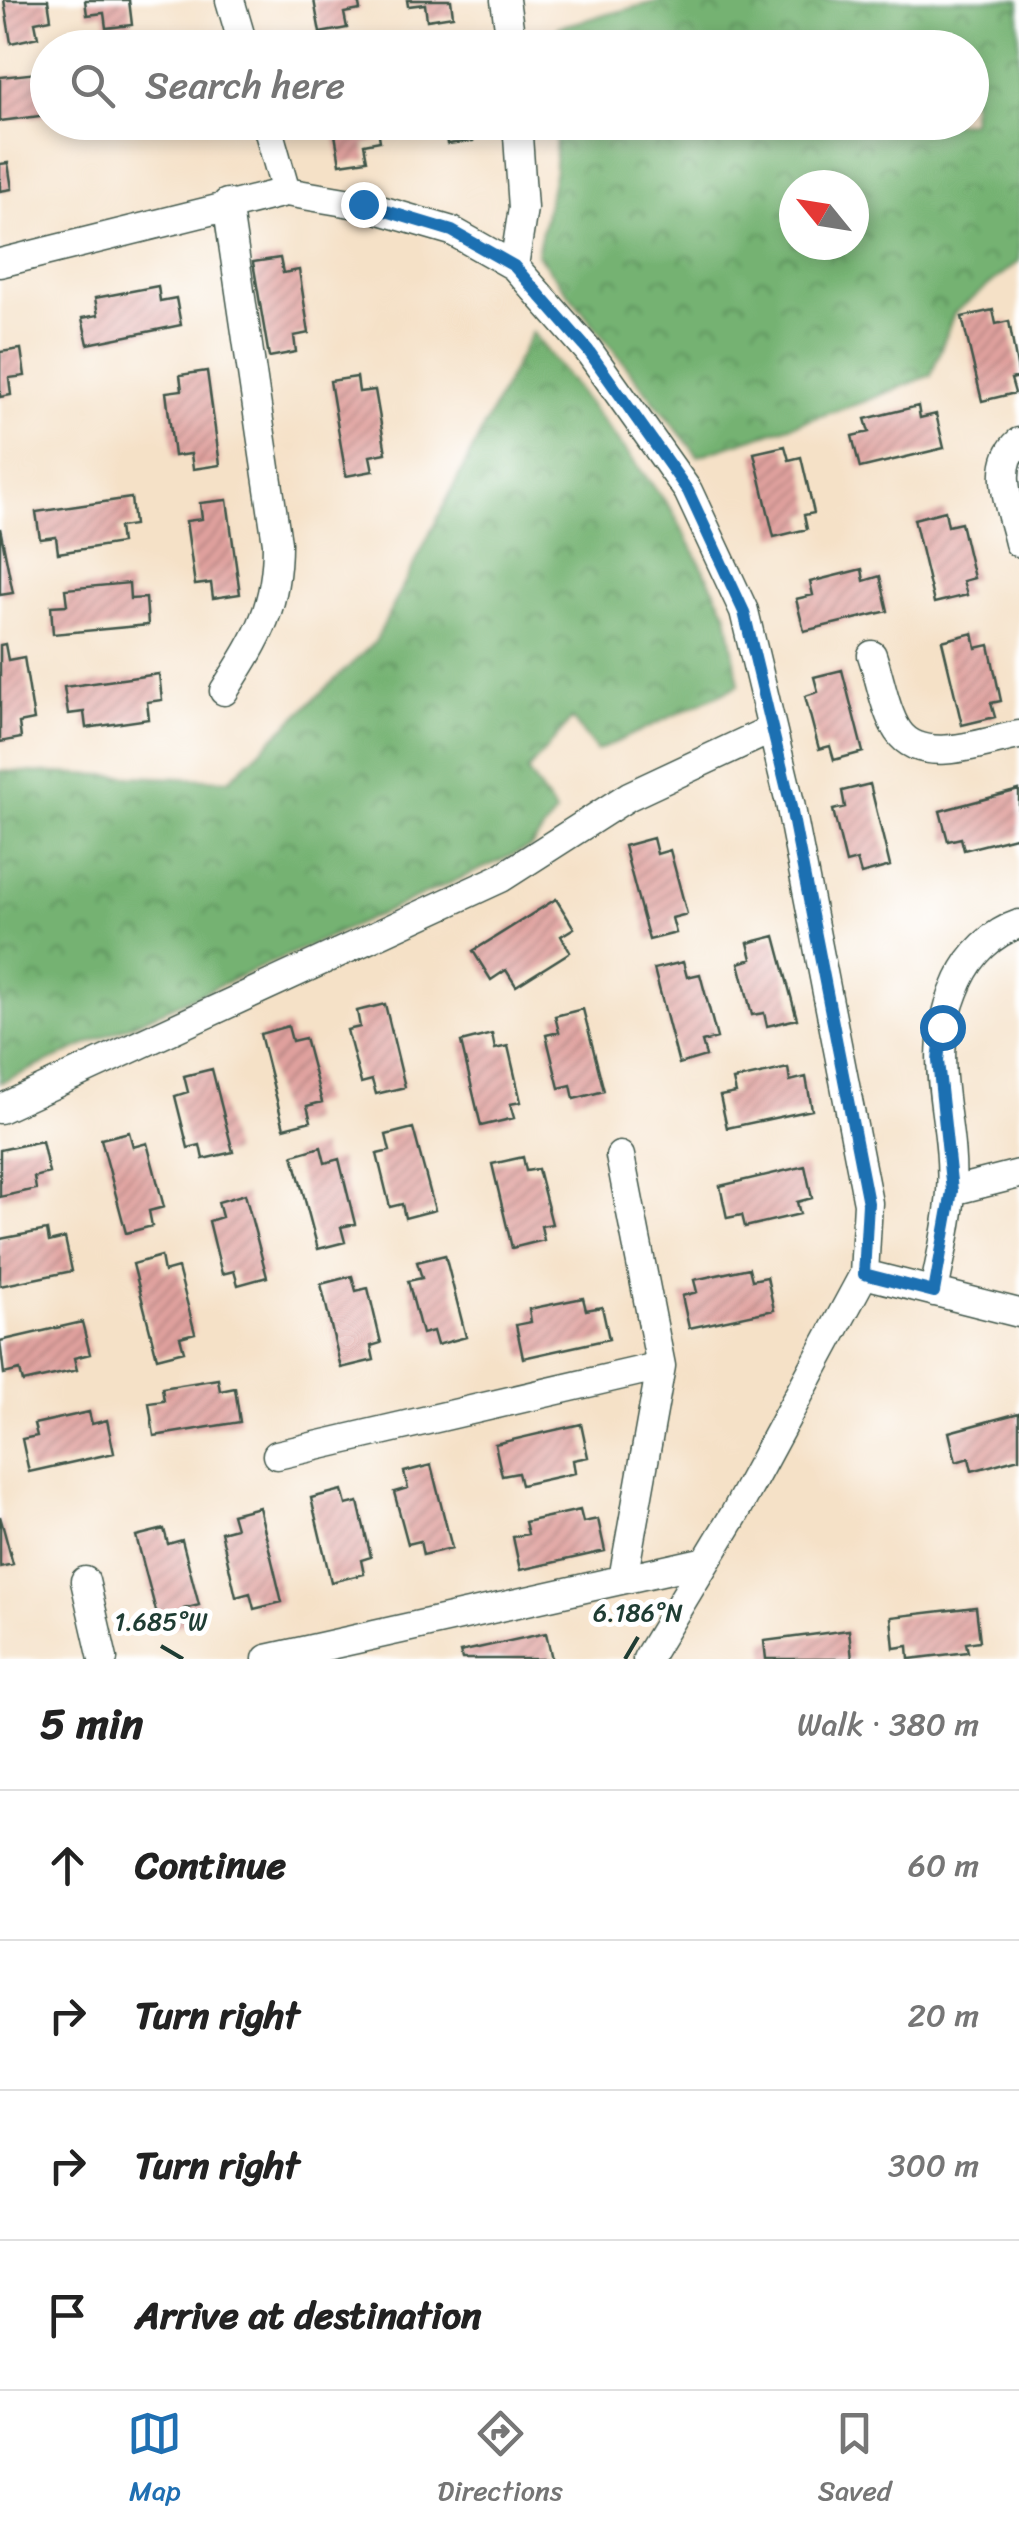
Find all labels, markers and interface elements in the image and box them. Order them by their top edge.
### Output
search box [30,30,989,140]
text: Search here [145,52,345,119]
icon: search [65,58,120,113]
north arrow [779,170,869,260]
route end [341,182,387,228]
route start [920,1005,966,1051]
text: 6.186°N [593,1590,684,1635]
text: 1.685°W [115,1599,208,1644]
text: 5 min [40,1687,143,1761]
text: Walk · 380 m [797,1696,979,1753]
text: Continue [135,1832,286,1899]
text: 60 m [908,1837,979,1894]
icon: ahead [40,1838,95,1893]
text: Turn right [135,1982,300,2049]
text: 20 m [907,1987,979,2044]
icon: right [40,1988,95,2043]
text: Turn right [135,2132,300,2199]
text: 300 m [888,2137,979,2194]
icon: right [40,2138,95,2193]
text: Arrive at destination [135,2282,482,2349]
icon: arrive [40,2288,95,2343]
tab: Map [127,2406,182,2515]
tab: Directions [437,2406,563,2515]
tab: Saved [818,2406,892,2515]

